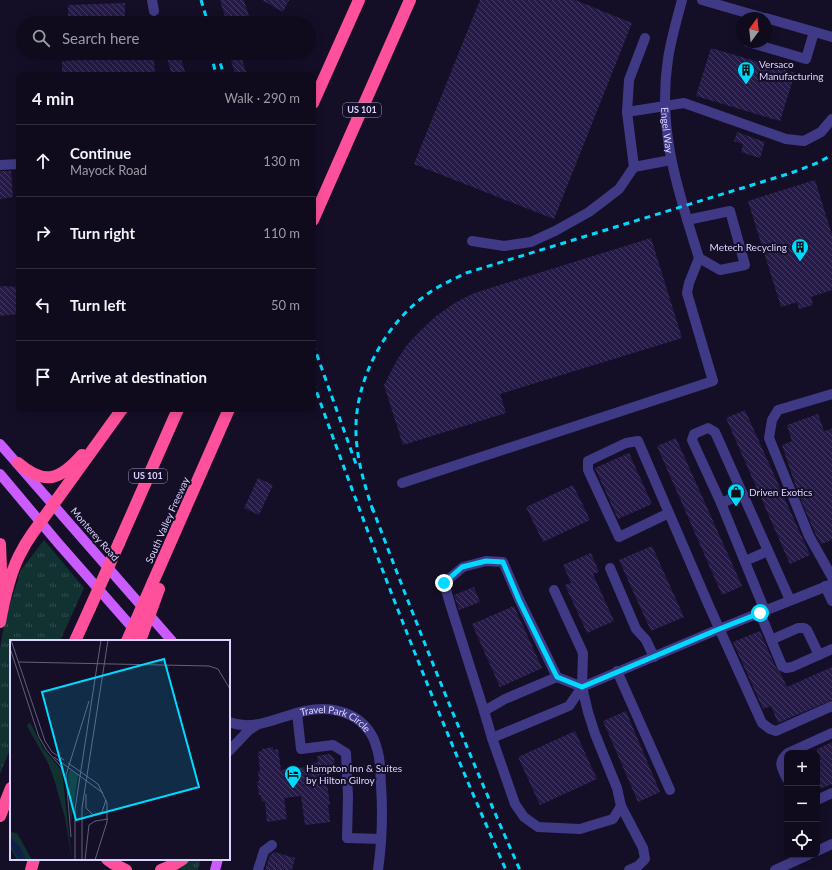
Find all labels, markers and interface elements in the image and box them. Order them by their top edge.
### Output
north arrow [736,12,772,48]
search box [16,16,316,60]
icon: search [30,27,52,49]
text: Search here [62,29,139,47]
place label: Versaco Manufacturing [759,58,823,82]
building icon: Versaco Manufacturing [736,60,756,85]
text: 4 min [32,88,74,109]
text: Walk · 290 m [224,90,300,106]
road number: US 101 [343,103,381,117]
street label: Engel Way [659,107,676,155]
text: Continue [70,144,131,162]
icon: ahead [32,150,54,172]
text: 130 m [263,153,300,169]
text: Mayock Road [70,162,147,178]
icon: right [32,222,54,244]
text: Turn right [70,224,135,242]
text: 110 m [263,225,300,241]
building icon: Metech Recycling [790,237,810,262]
place label: Metech Recycling [710,241,787,253]
icon: left [32,294,54,316]
text: Turn left [70,296,126,314]
text: 50 m [271,297,300,313]
icon: arrive [32,366,54,388]
text: Arrive at destination [70,368,207,386]
road number: US 101 [129,469,167,483]
street label: South Valley Freeway [143,474,192,565]
shop icon: Driven Exotics [726,482,746,507]
place label: Driven Exotics [749,486,812,498]
street label: Monterey Road [68,505,122,563]
route end [435,574,453,592]
route start [751,604,769,622]
inset map [10,640,230,860]
street label: Travel Park Circle [299,703,373,734]
map controls [784,750,820,858]
button: + [784,750,820,786]
place label: Hampton Inn & Suites by Hilton Gilroy [306,762,402,786]
hotel icon: Hampton Inn & Suites by Hilton Gilroy [283,764,303,789]
button: − [784,786,820,822]
button: locate [784,822,820,858]

